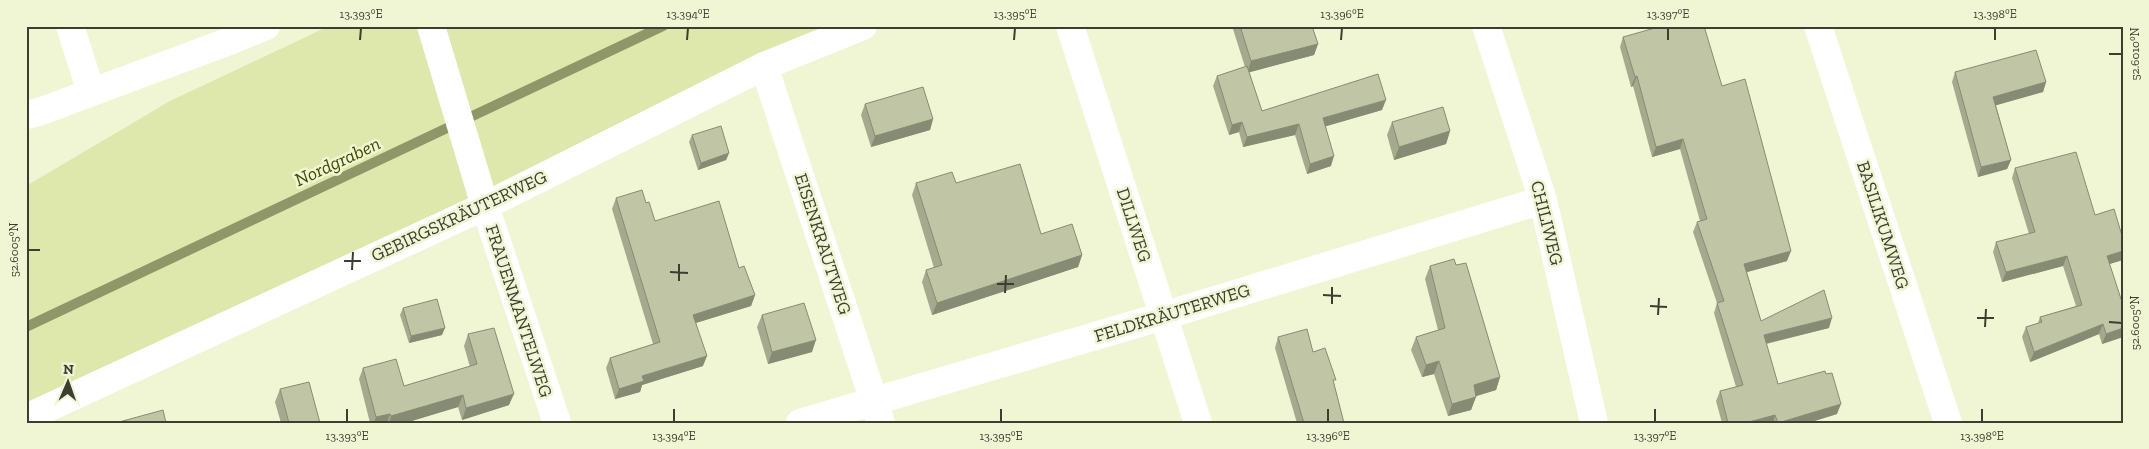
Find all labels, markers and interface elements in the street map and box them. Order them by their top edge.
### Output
text: 13.393°E [340,7,382,21]
text: 13.394°E [666,7,710,21]
text: 13.395°E [993,7,1037,21]
text: 13.396°E [1320,7,1364,21]
text: 13.397°E [1647,7,1689,21]
text: 13.398°E [1973,7,2017,21]
text: 52.6010°N [2128,27,2142,81]
water label: Nordgraben [291,132,384,191]
street label: BASILIKUMWEG [1852,158,1914,292]
street label: GEBIRGSKRÄUTERWEG [368,166,550,266]
street label: EISENKRAUTWEG [790,171,856,317]
street label: CHILIWEG [1526,178,1568,268]
street label: DILLWEG [1112,185,1156,265]
street label: FRAUENMANTELWEG [481,222,557,400]
text: 52.6005°N [7,223,21,277]
street label: FELDKRÄUTERWEG [1091,279,1253,347]
text: 52.6005°N [2128,296,2142,350]
north arrow [42,356,92,406]
text: N [63,361,74,378]
text: 13.393°E [326,429,368,443]
text: 13.394°E [652,429,696,443]
text: 13.395°E [979,429,1023,443]
text: 13.396°E [1306,429,1350,443]
text: 13.397°E [1634,429,1676,443]
text: 13.398°E [1960,429,2004,443]

